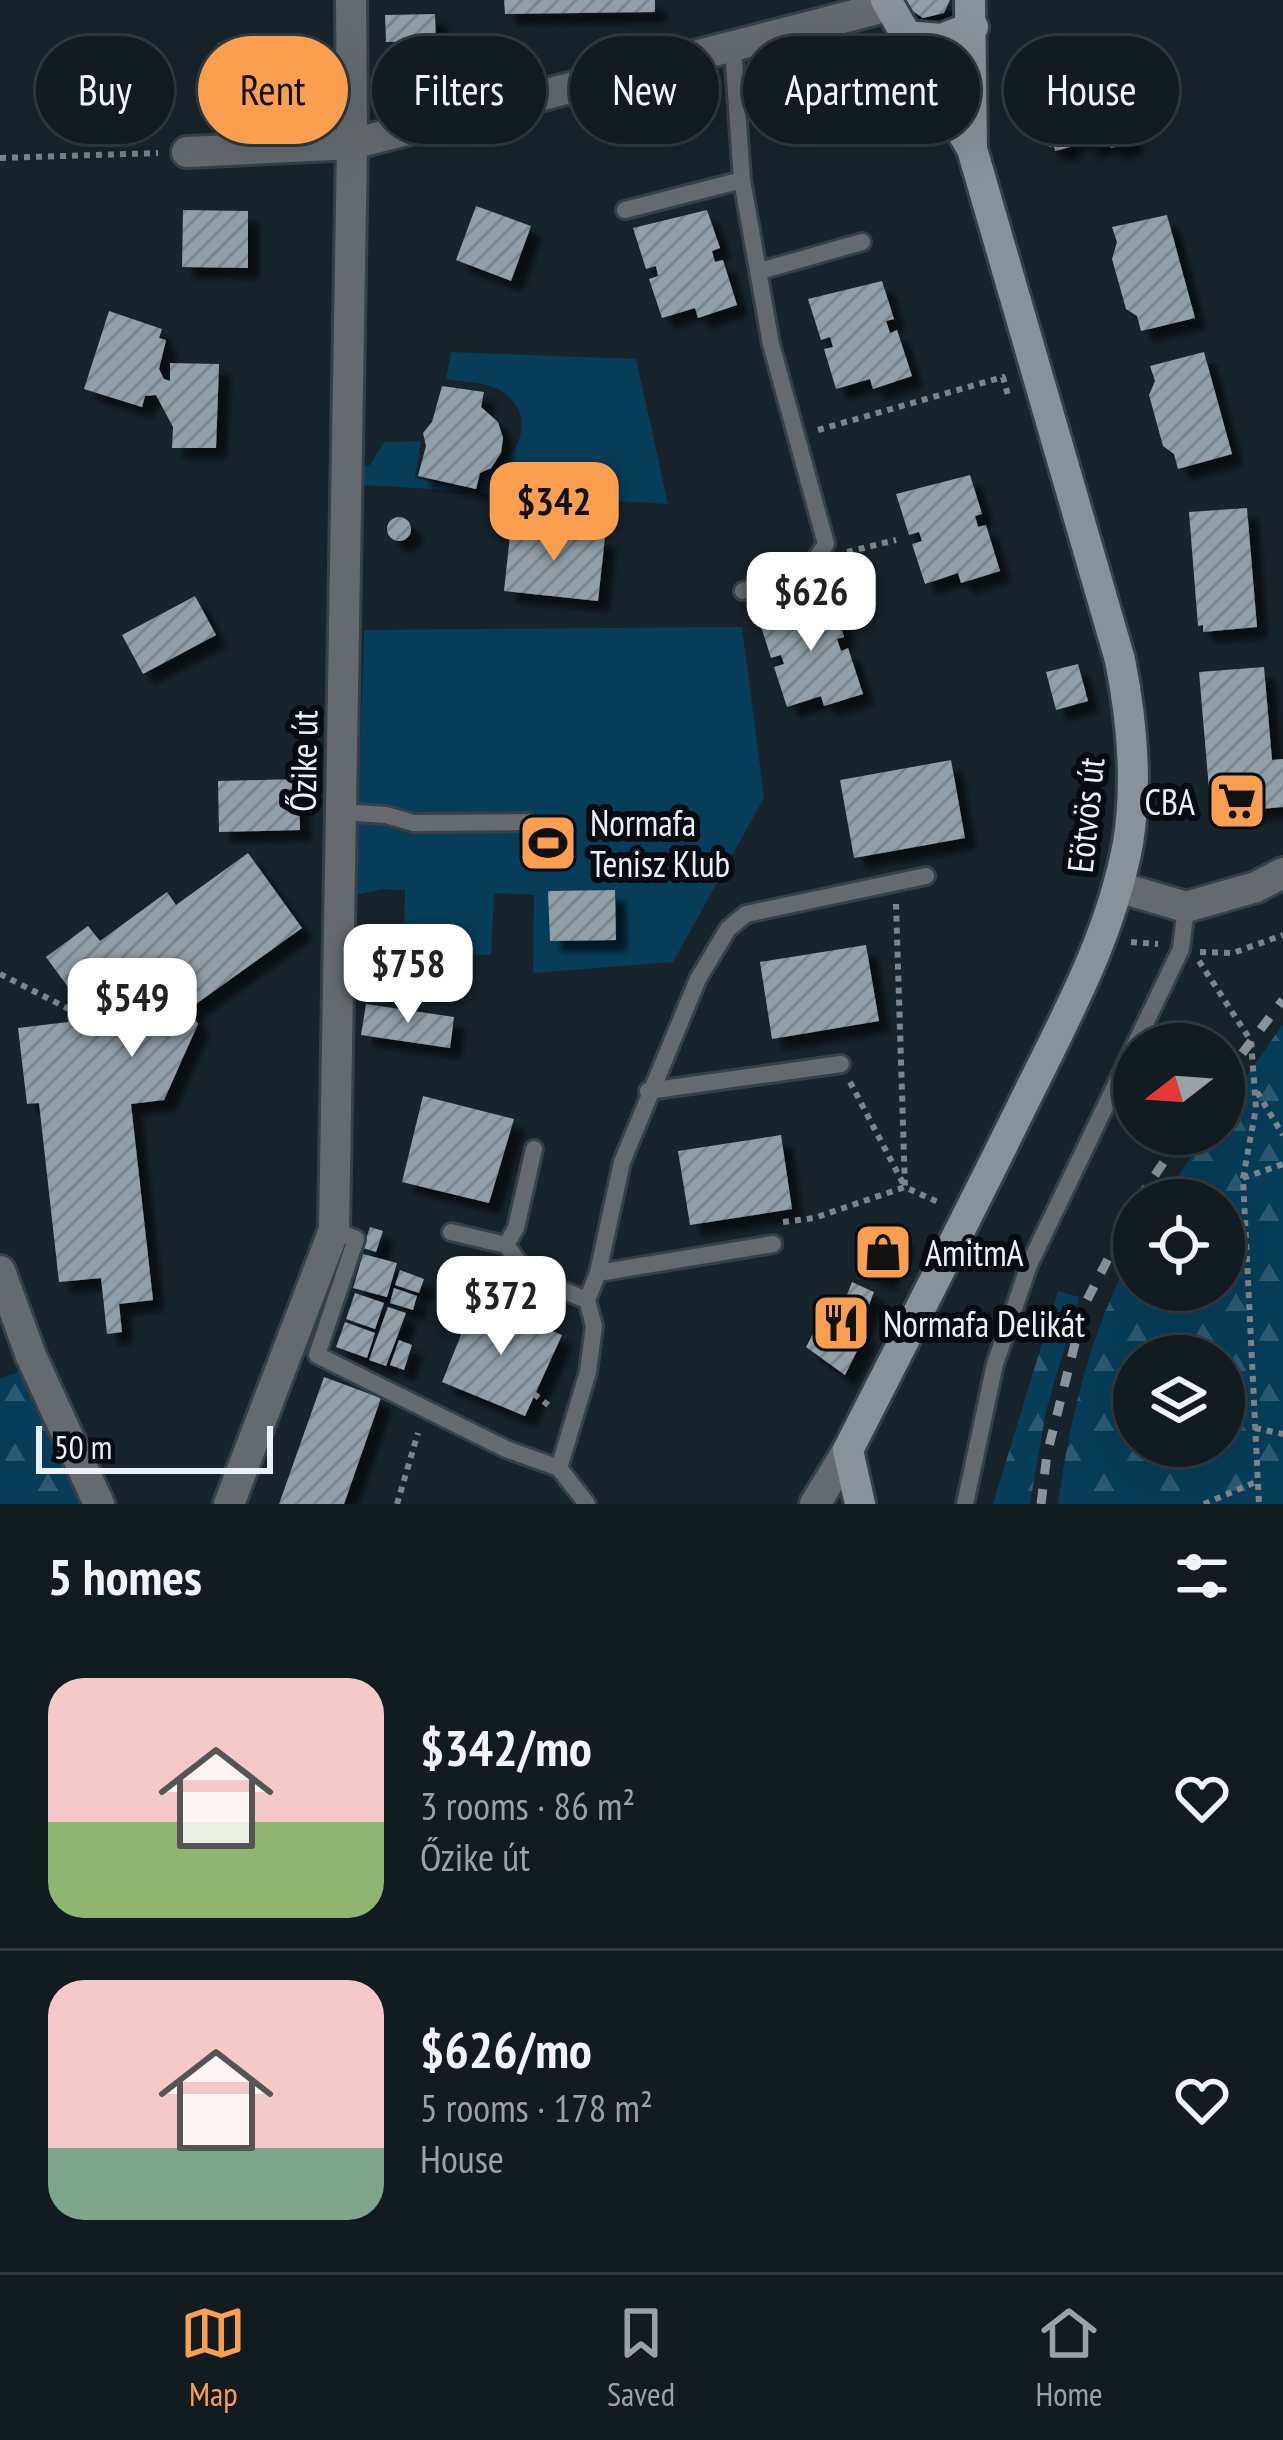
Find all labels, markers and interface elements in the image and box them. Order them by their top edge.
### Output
chip: Buy [36,36,174,144]
chip: Rent [198,36,348,144]
chip: Filters [372,36,546,144]
chip: New [570,36,719,144]
chip: Apartment [743,36,980,144]
chip: House [1004,36,1179,144]
pin: $342 [483,462,625,564]
text: $342 [517,475,591,526]
pin: $626 [740,552,882,654]
text: $626 [774,565,848,616]
street label: Őzike út [279,710,327,812]
street label: Eötvös út [1056,755,1114,875]
supermarket icon: CBA [1206,770,1268,832]
place label: CBA [1145,778,1195,825]
place label: Normafa Tenisz Klub [590,799,730,887]
sports icon: Normafa Tenisz Klub [517,812,579,874]
pin: $758 [337,924,479,1026]
text: $758 [371,937,445,988]
pin: $549 [61,958,203,1060]
text: $549 [95,971,169,1022]
north arrow [1113,1023,1245,1155]
map controls [1113,1023,1245,1467]
button: locate [1113,1179,1245,1311]
shop icon: AmitmA [852,1221,914,1283]
place label: AmitmA [925,1229,1024,1276]
pin: $372 [430,1256,572,1358]
text: $372 [464,1269,538,1320]
restaurant icon: Normafa Delikát [810,1292,872,1354]
place label: Normafa Delikát [883,1300,1085,1347]
button: layers [1113,1335,1245,1467]
scale bar [36,1420,273,1473]
text: 50 m [54,1425,112,1468]
text: 5 homes [48,1543,202,1609]
icon: filters [1169,1543,1235,1609]
text: $342/mo [420,1714,592,1780]
icon: home [144,1726,288,1870]
icon: heart [1169,1765,1235,1831]
text: 3 rooms · 86 m² [420,1780,635,1831]
text: Őzike út [420,1831,530,1882]
text: $626/mo [420,2016,592,2082]
icon: home [144,2028,288,2172]
icon: heart [1169,2067,1235,2133]
text: 5 rooms · 178 m² [420,2082,653,2133]
text: House [420,2133,504,2184]
tab: Map [180,2300,246,2415]
tab: Saved [607,2300,675,2415]
tab: Home [1036,2300,1103,2415]

